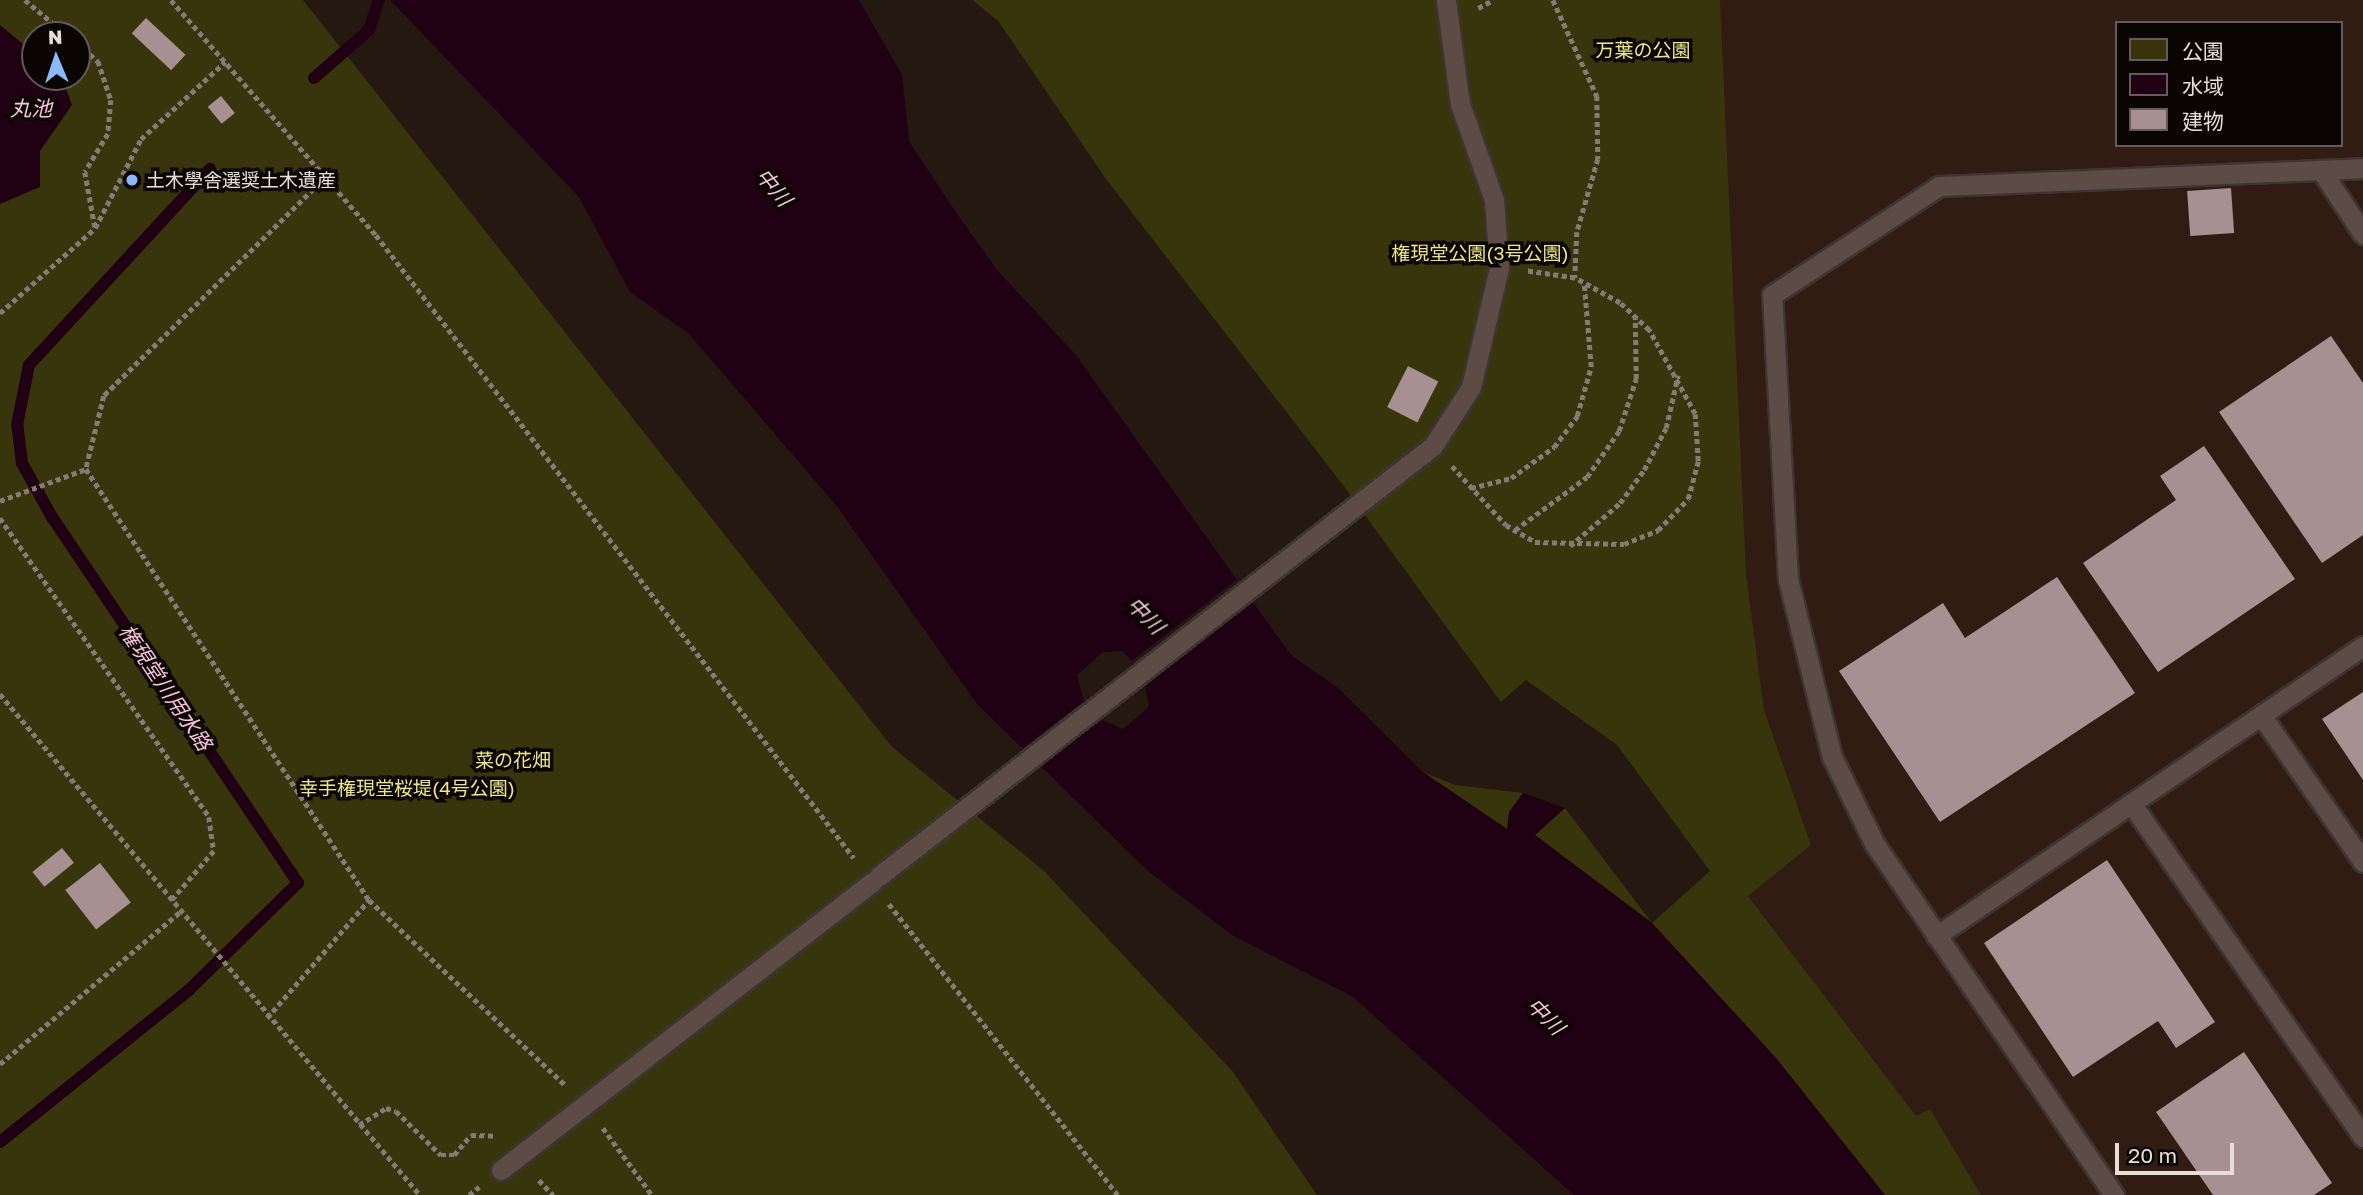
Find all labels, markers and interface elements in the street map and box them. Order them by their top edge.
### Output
north arrow [21,21,91,91]
legend [2114,21,2342,147]
text: N [48,25,63,48]
text: 公園 [2182,38,2224,64]
park label: 万葉の公園 [1596,39,1690,61]
text: 水域 [2182,73,2224,99]
water label: 丸池 [10,95,52,121]
text: 建物 [2182,108,2224,134]
water label: 中川 [751,163,797,211]
place label: 土木學舎選奨土木遺産 [146,169,336,191]
marker: 土木學舎選奨土木遺産 [124,172,140,188]
park label: 権現堂公園(3号公園) [1391,242,1569,264]
water label: 中川 [1122,591,1170,639]
water label: 権現堂川用水路 [114,619,218,755]
park label: 菜の花畑 [475,749,551,771]
park label: 幸手権現堂桜堤(4号公園) [299,777,515,799]
water label: 中川 [1522,992,1570,1040]
scale bar [2118,1128,2237,1172]
text: 20 m [2128,1142,2177,1168]

